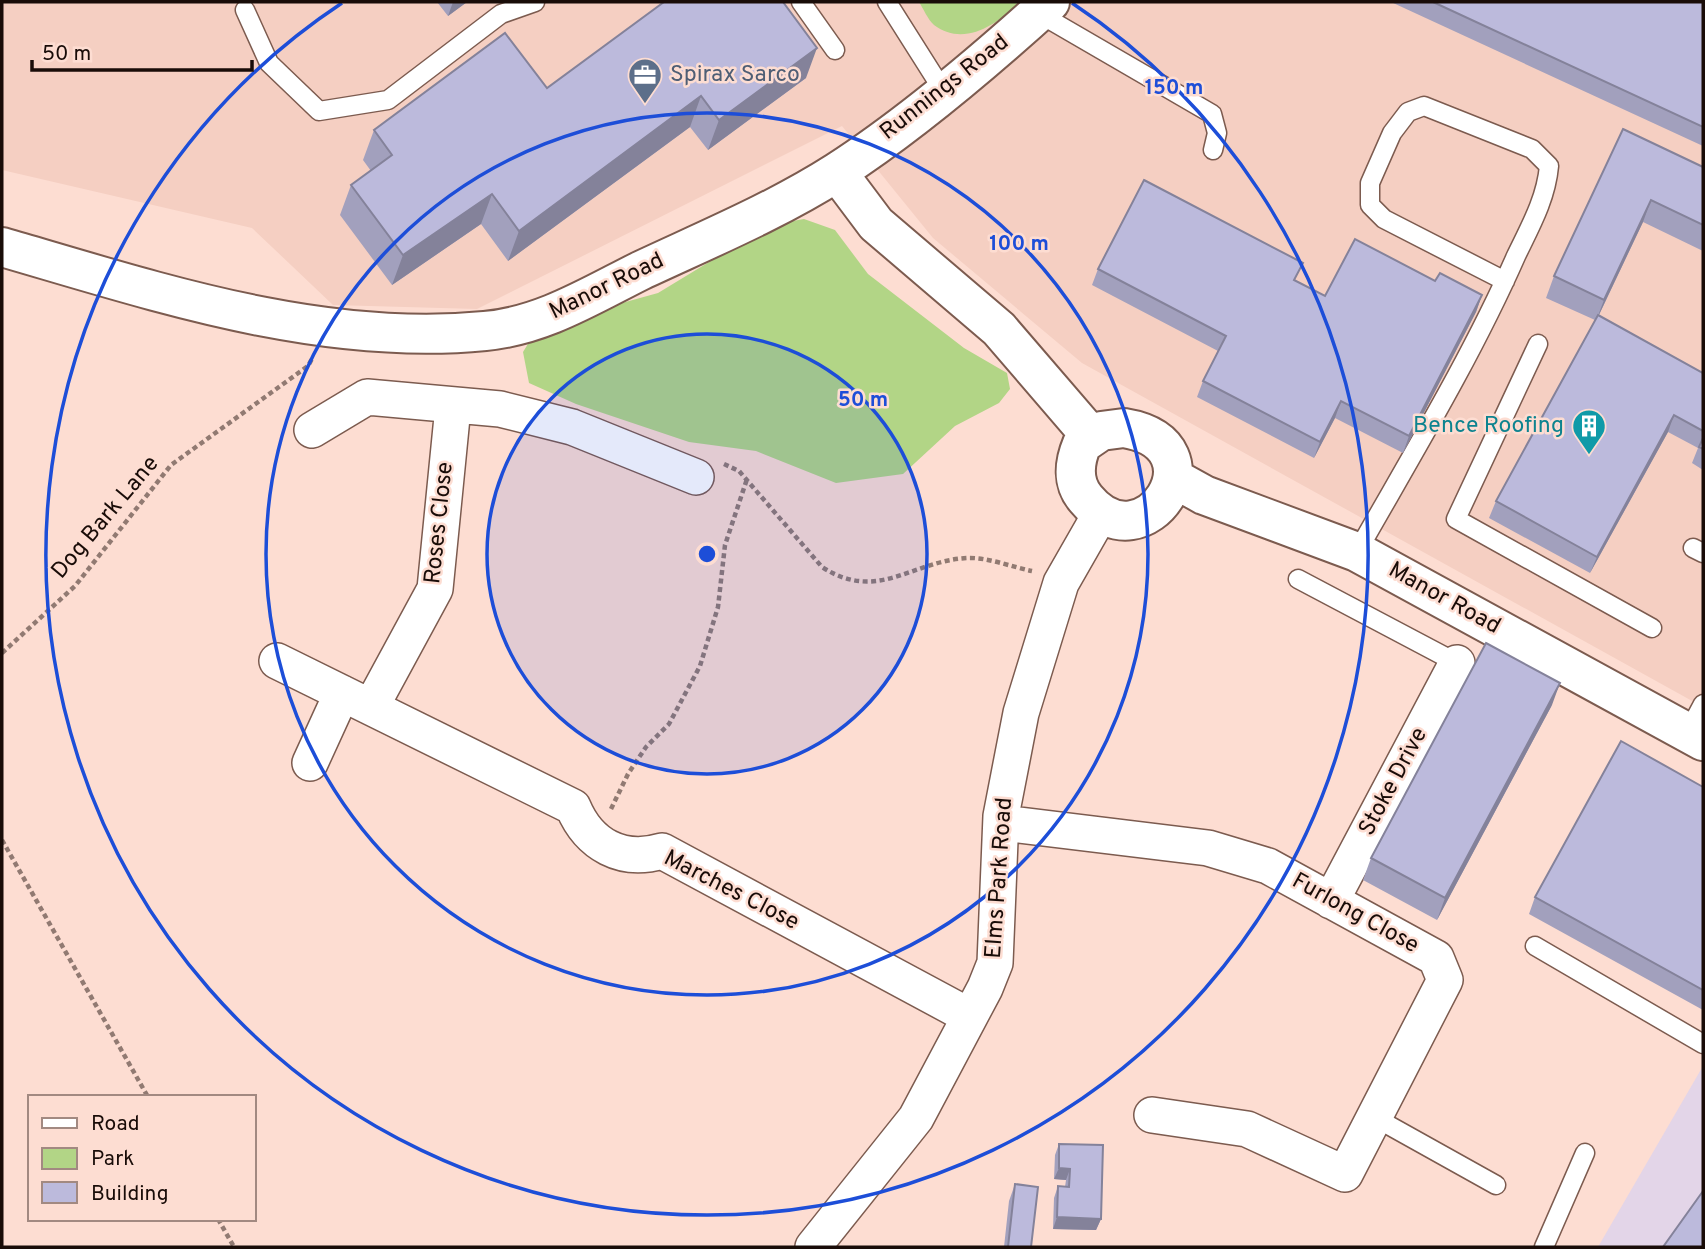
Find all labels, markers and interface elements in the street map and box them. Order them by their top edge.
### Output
scale bar [32,28,252,72]
street label: Runnings Road [875,29,1015,147]
text: 50 m [42,41,91,68]
office icon: Spirax Sarco [626,56,664,105]
place label: Spirax Sarco [670,61,800,90]
text: 150 m [1145,75,1203,102]
text: 100 m [989,231,1049,258]
street label: Manor Road [545,247,669,327]
text: 50 m [838,387,888,414]
building icon: Bence Roofing [1570,407,1608,456]
place label: Bence Roofing [1413,412,1564,441]
street label: Dog Bark Lane [46,450,166,586]
street label: Roses Close [419,460,461,586]
centre of rings [695,542,719,566]
street label: Manor Road [1383,556,1505,642]
street label: Stoke Drive [1353,723,1435,841]
street label: Elms Park Road [980,796,1020,960]
street label: Marches Close [658,844,804,938]
street label: Furlong Close [1286,867,1424,961]
legend [28,1095,256,1221]
text: Road [91,1111,140,1138]
text: Park [91,1146,134,1173]
text: Building [91,1181,169,1208]

